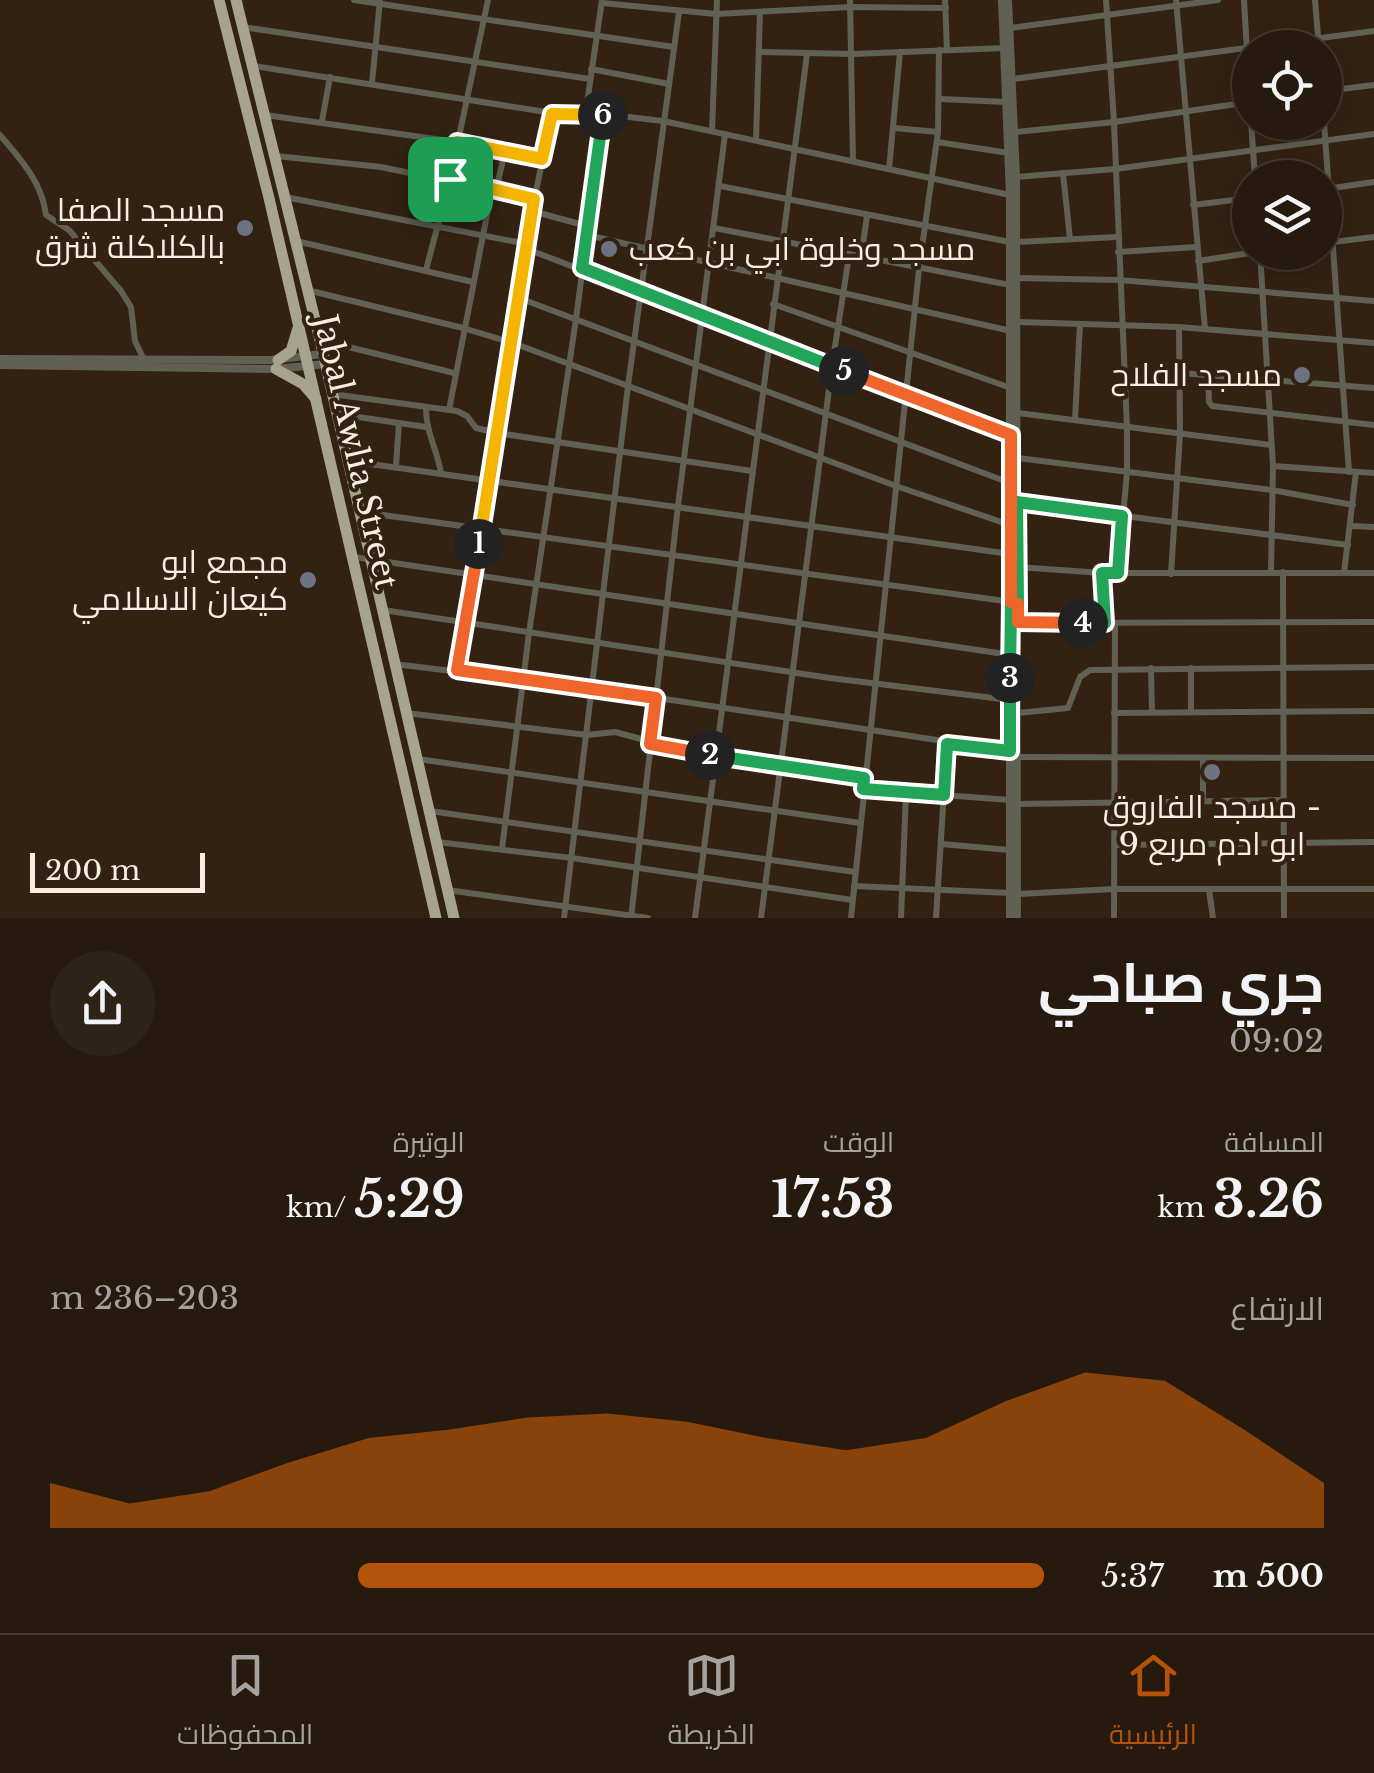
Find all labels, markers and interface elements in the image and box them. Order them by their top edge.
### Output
map controls [1232,30,1342,270]
button: locate [1232,30,1342,140]
pin: 6 [578,90,628,140]
text: 6 [594,97,612,132]
pin [408,137,493,222]
icon: arrive [423,152,478,207]
button: layers [1232,160,1342,270]
place label: مسجد الصفا بالكلاكلة شرق [35,190,225,267]
marker: مسجد الصفا بالكلاكلة شرق [234,217,256,239]
place label: مسجد وخلوة ابي بن كعب [629,229,975,274]
marker: مسجد وخلوة ابي بن كعب [598,238,620,260]
street label: Jabal Awlia Street [304,307,407,593]
pin: 5 [819,346,869,396]
text: 5 [836,353,852,388]
place label: مسجد الفلاح [1110,355,1282,397]
marker: مسجد الفلاح [1291,364,1313,386]
pin: 1 [454,519,504,569]
text: 1 [473,526,485,561]
place label: مجمع ابو كيعان الاسلامي [72,542,288,624]
marker: مجمع ابو كيعان الاسلامي [297,569,319,591]
pin: 4 [1058,598,1108,648]
text: 4 [1074,605,1092,640]
pin: 3 [985,653,1035,703]
text: 3 [1001,660,1019,695]
pin: 2 [685,730,735,780]
text: 2 [701,737,719,772]
marker: مسجد الفاروق - ابو ادم مربع 9 [1201,761,1223,783]
place label: مسجد الفاروق - ابو ادم مربع 9 [1103,787,1321,866]
scale bar [30,848,205,893]
text: 200 m [45,853,140,888]
text: جري صباحي [1038,949,1324,1017]
button: share [50,951,155,1056]
text: 09:02 [1229,1021,1324,1061]
text: الوتيرة [393,1125,465,1160]
text: الوقت [823,1125,894,1160]
text: المسافة [1224,1125,1324,1160]
text: 5:29 [354,1168,465,1231]
text: 17:53 [771,1168,894,1231]
text: 3.26 [1213,1168,1324,1231]
text: /km [286,1190,354,1225]
text: km [1158,1190,1213,1225]
text: 203–236 m [50,1278,239,1318]
text: الارتفاع [1230,1289,1324,1329]
text: 5:37 [1101,1556,1164,1596]
text: 500 m [1213,1556,1324,1596]
tab: المحفوظات [177,1648,313,1760]
tab: الخريطة [668,1648,755,1760]
tab: الرئيسية [1109,1648,1197,1760]

